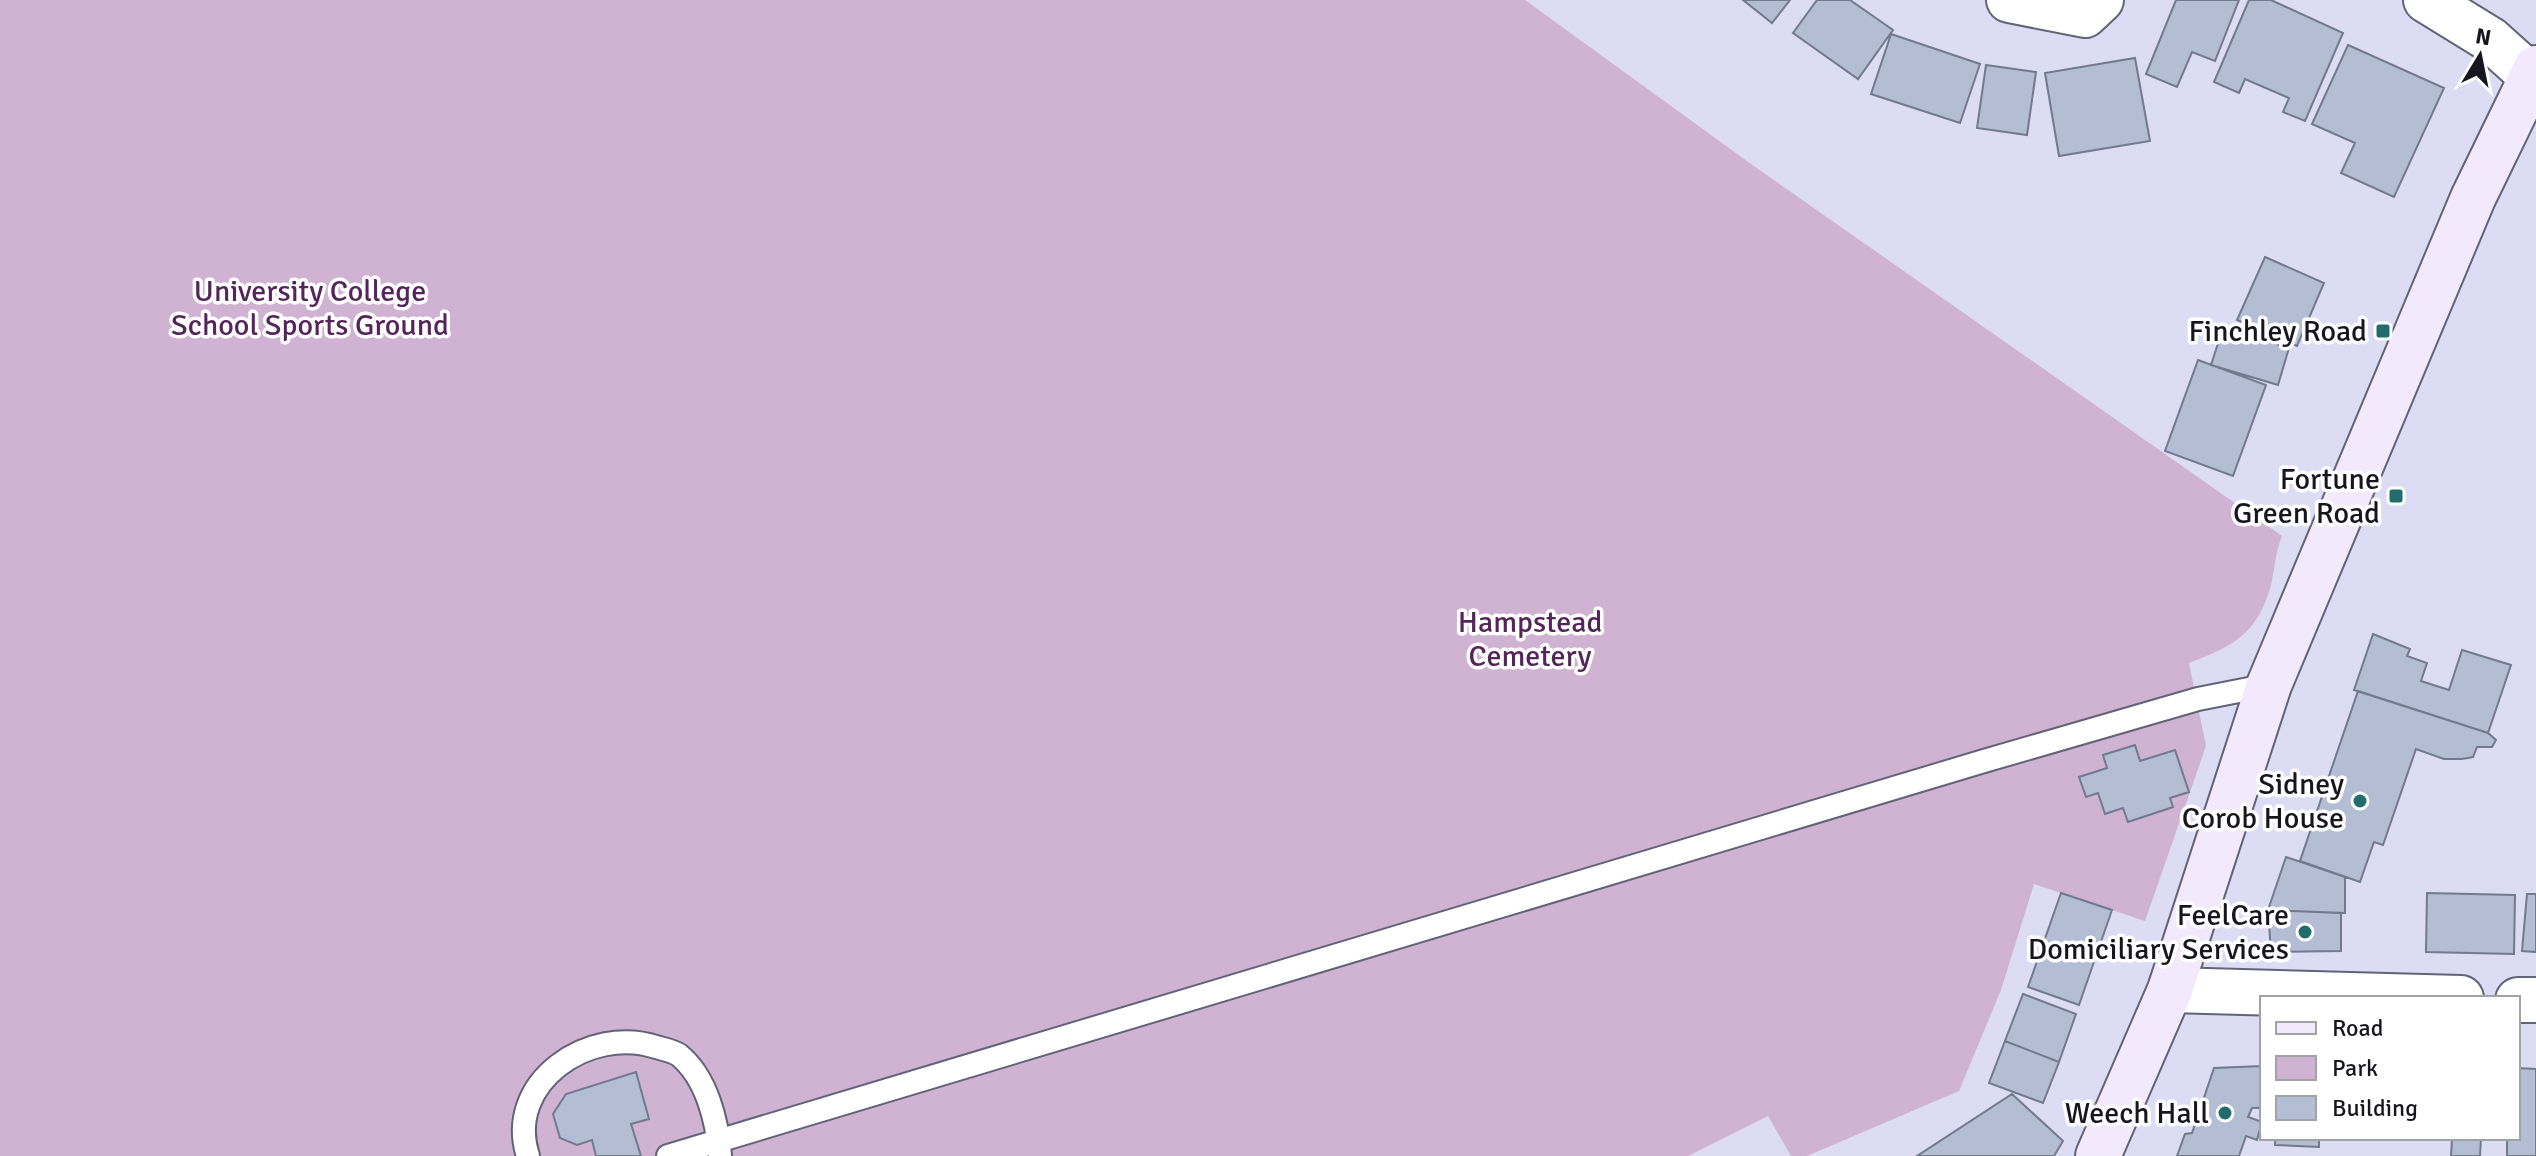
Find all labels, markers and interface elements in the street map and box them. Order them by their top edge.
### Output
north arrow [2440,16,2520,96]
text: N [2474,22,2493,51]
park label: University College School Sports Ground [171,273,449,344]
place label: Finchley Road [2188,313,2367,350]
marker: Finchley Road [2374,322,2392,340]
place label: Fortune Green Road [2233,461,2380,532]
marker: Fortune Green Road [2387,487,2405,505]
park label: Hampstead Cemetery [1458,604,1602,675]
place label: Sidney Corob House [2182,766,2344,837]
marker: Sidney Corob House [2351,792,2369,810]
place label: FeelCare Domiciliary Services [2028,897,2289,968]
marker: FeelCare Domiciliary Services [2296,923,2314,941]
legend [2260,996,2520,1140]
text: Road [2332,1013,2383,1043]
text: Park [2332,1053,2378,1083]
text: Building [2332,1093,2418,1123]
place label: Weech Hall [2065,1095,2209,1132]
marker: Weech Hall [2216,1104,2234,1122]

